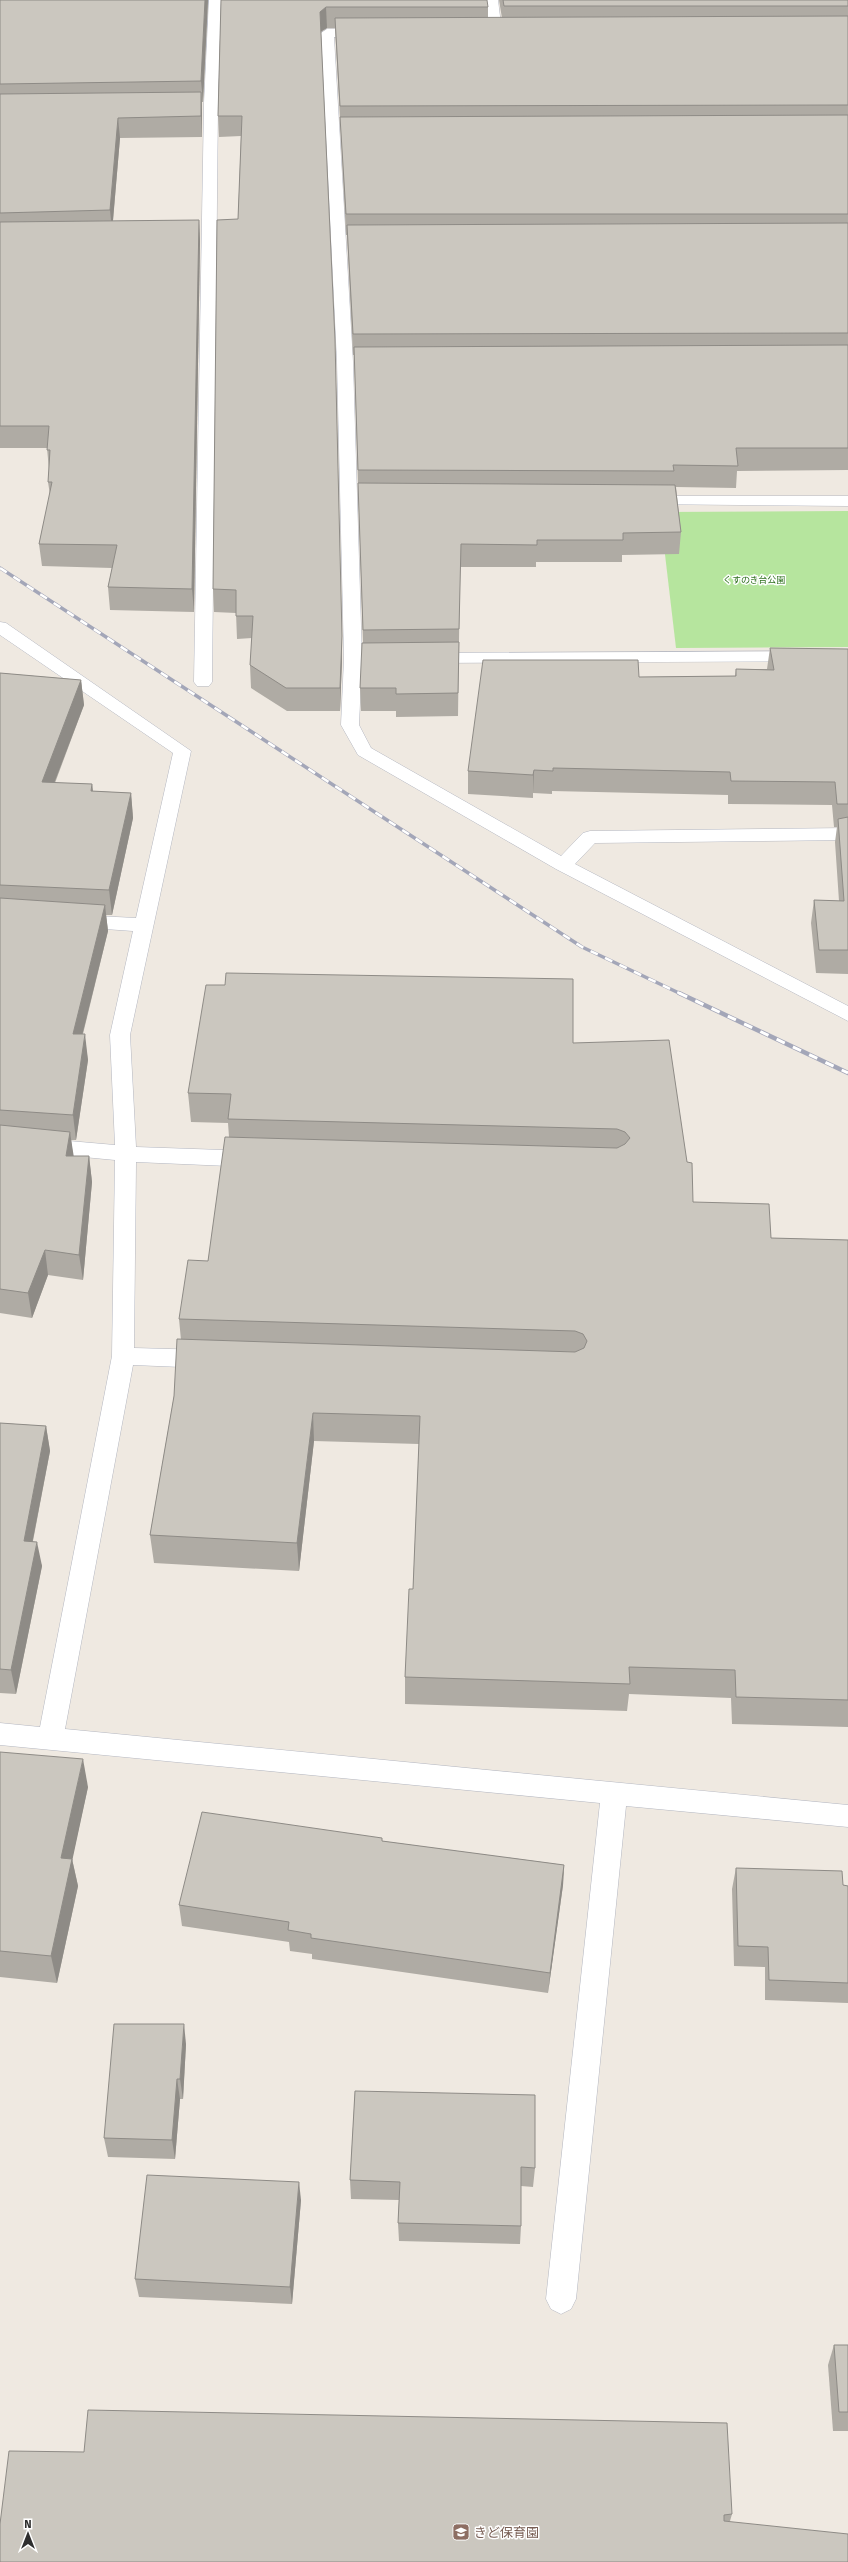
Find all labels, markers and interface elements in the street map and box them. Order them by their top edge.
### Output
park label: くすのき台公園 [723,575,785,585]
north arrow [8,2514,48,2554]
text: N [24,2518,32,2531]
school or university icon: きど保育園 [451,2522,471,2542]
place label: きど保育園 [474,2525,539,2540]

